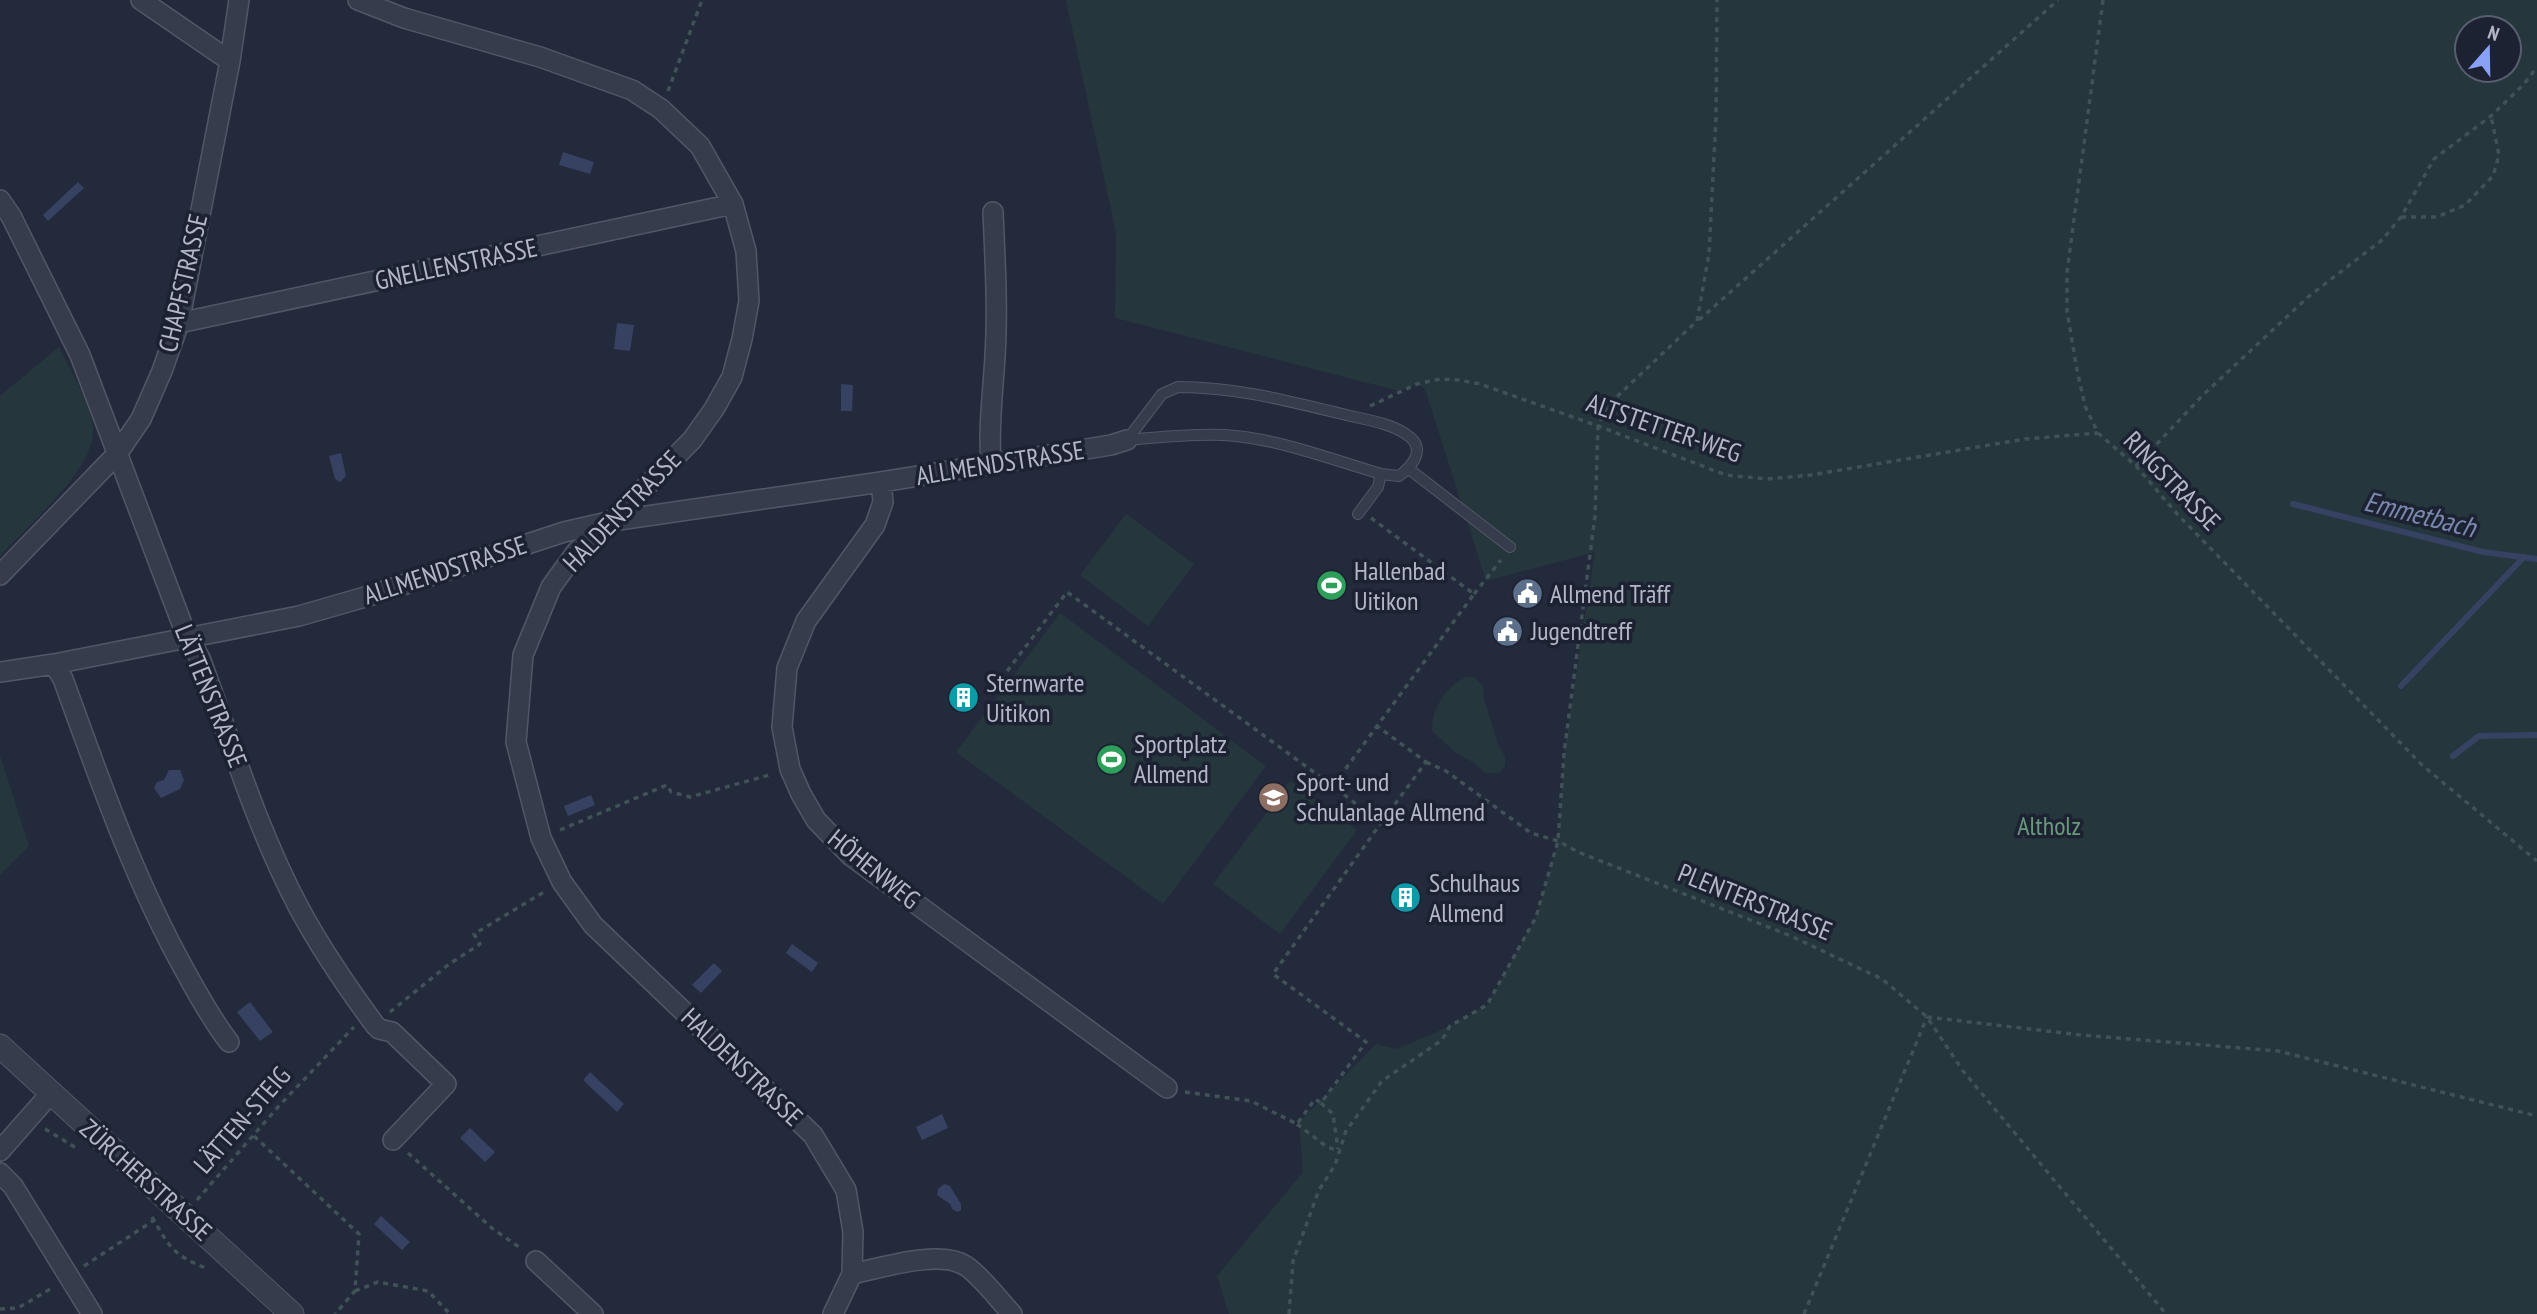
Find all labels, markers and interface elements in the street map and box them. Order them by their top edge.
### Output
north arrow [2453,14,2523,84]
text: N [2485,20,2503,46]
street label: CHAPFSTRASSE [151,211,214,355]
street label: GNELLENSTRASSE [372,230,540,297]
street label: ALTSTETTER-WEG [1582,386,1746,469]
street label: RINGSTRASSE [2117,424,2228,537]
street label: ALLMENDSTRASSE [914,433,1086,492]
street label: HALDENSTRASSE [556,443,688,578]
water label: Emmetbach [2361,482,2481,546]
street label: ALLMENDSTRASSE [359,528,531,611]
place label: Hallenbad Uitikon [1354,554,1446,617]
sports icon: Hallenbad Uitikon [1314,569,1348,603]
public building icon: Allmend Träff [1510,577,1544,611]
place label: Allmend Träff [1550,577,1671,610]
public building icon: Jugendtreff [1491,614,1525,648]
place label: Jugendtreff [1530,614,1633,647]
street label: LÄTTENSTRASSE [168,620,255,772]
place label: Sternwarte Uitikon [986,666,1085,729]
building icon: Sternwarte Uitikon [946,681,980,715]
place label: Sportplatz Allmend [1134,727,1227,790]
sports icon: Sportplatz Allmend [1094,742,1128,776]
place label: Sport- und Schulanlage Allmend [1296,765,1485,828]
school or university icon: Sport- und Schulanlage Allmend [1256,780,1290,814]
park label: Altholz [2017,809,2081,842]
street label: HÖHENWEG [822,822,927,916]
street label: PLENTERSTRASSE [1673,856,1837,947]
place label: Schulhaus Allmend [1429,866,1520,929]
building icon: Schulhaus Allmend [1389,881,1423,915]
street label: HALDENSTRASSE [675,1001,810,1133]
street label: LÄTTEN-STEIG [186,1059,297,1180]
street label: ZÜRCHERSTRASSE [73,1112,219,1248]

